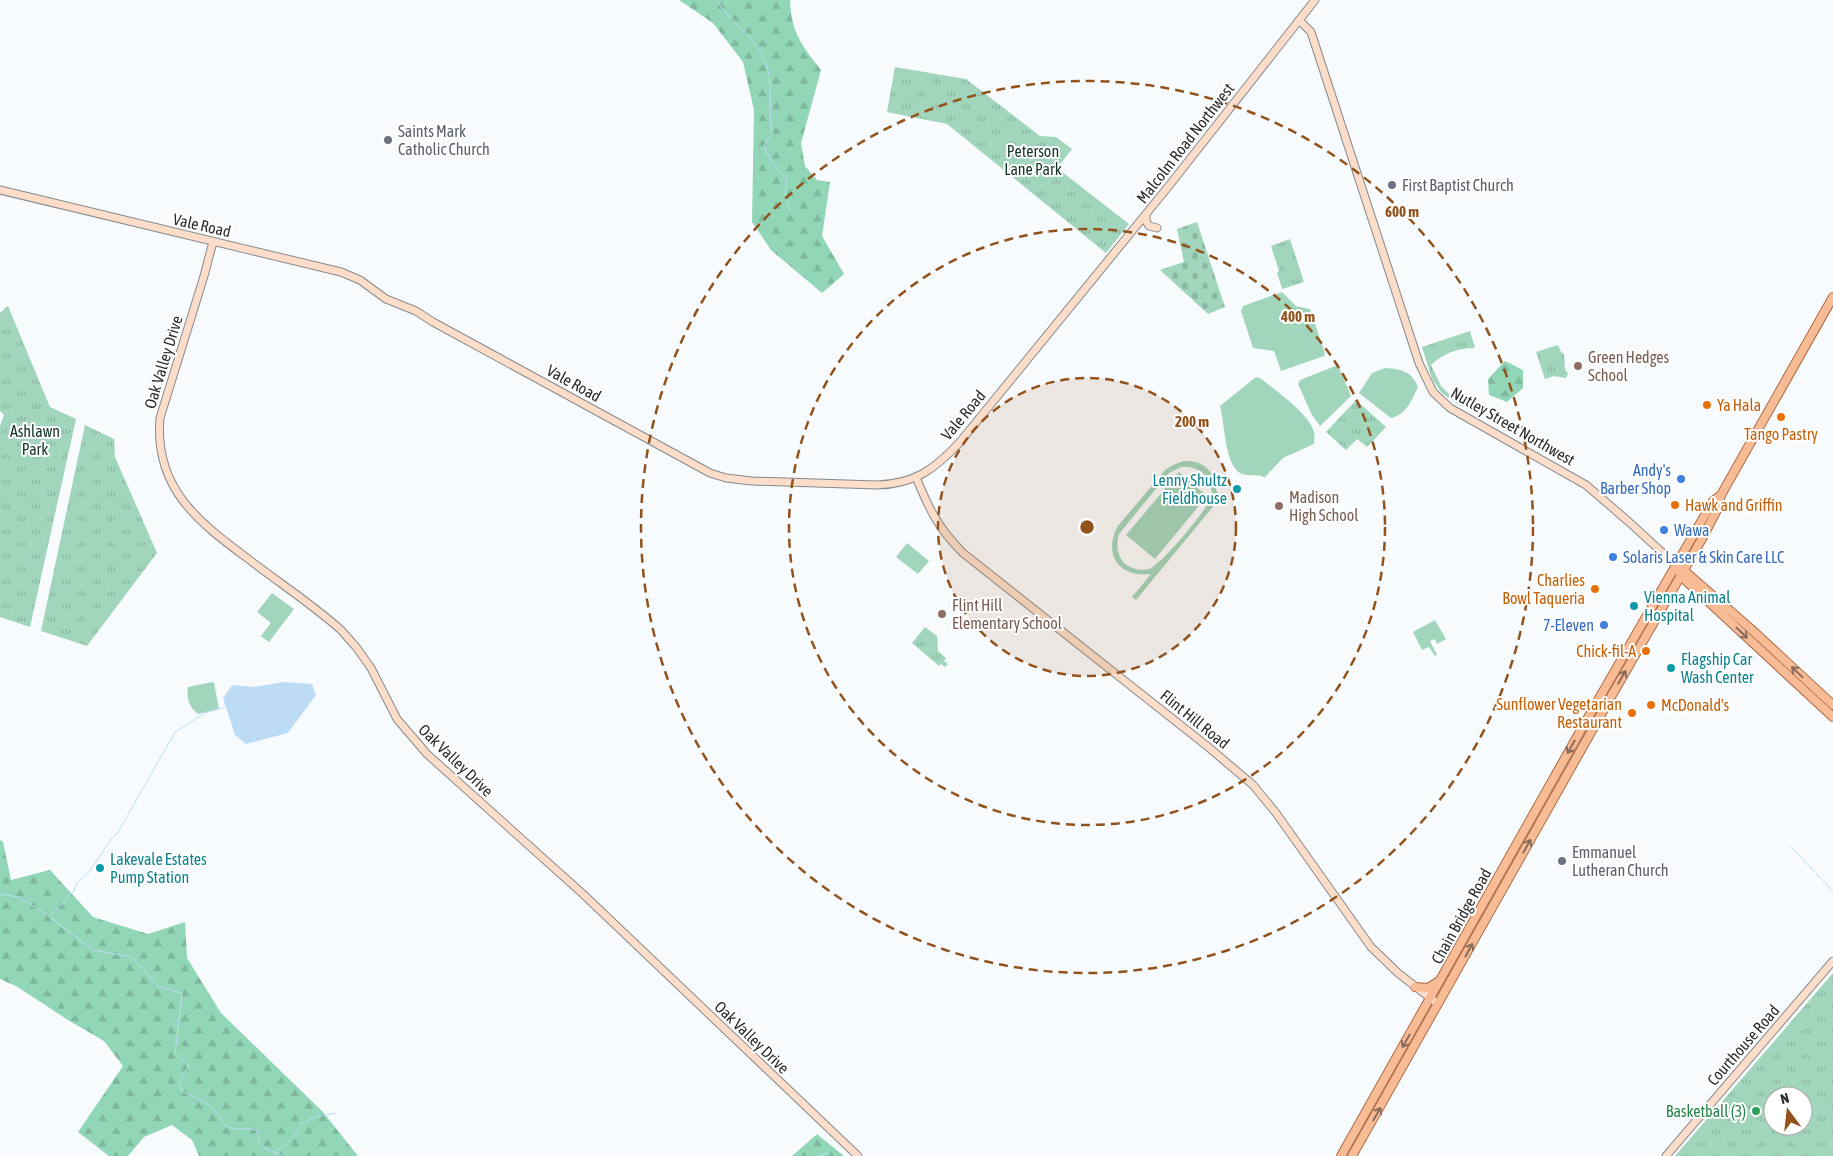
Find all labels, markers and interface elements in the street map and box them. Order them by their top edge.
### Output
street label: Malcolm Road Northwest [1133,79,1238,207]
place label: Saints Mark Catholic Church [398,122,490,158]
marker: Saints Mark Catholic Church [382,134,394,146]
park label: Peterson Lane Park [1004,142,1062,178]
place label: First Baptist Church [1402,176,1514,195]
marker: First Baptist Church [1386,179,1398,191]
text: 600 m [1385,203,1419,220]
street label: Vale Road [171,210,233,240]
text: 400 m [1280,308,1315,325]
street label: Oak Valley Drive [140,313,187,411]
place label: Green Hedges School [1588,348,1669,384]
marker: Green Hedges School [1572,360,1584,372]
street label: Vale Road [544,361,604,405]
street label: Nutley Street Northwest [1447,383,1578,470]
street label: Vale Road [937,387,989,443]
place label: Ya Hala [1717,396,1761,414]
marker: Ya Hala [1701,399,1713,411]
marker: Tango Pastry [1775,411,1787,423]
text: 200 m [1175,413,1209,430]
park label: Ashlawn Park [10,422,60,458]
place label: Tango Pastry [1744,425,1818,444]
place label: Andy's Barber Shop [1600,461,1671,498]
place label: Lenny Shultz Fieldhouse [1152,471,1227,507]
marker: Andy's Barber Shop [1675,473,1687,485]
marker: Lenny Shultz Fieldhouse [1231,483,1243,495]
place label: Madison High School [1289,488,1359,525]
place label: Hawk and Griffin [1685,496,1783,514]
marker: Hawk and Griffin [1669,499,1681,511]
marker: Madison High School [1273,500,1285,512]
centre of rings [1078,518,1096,536]
place label: Wawa [1674,521,1709,539]
marker: Wawa [1658,524,1670,536]
place label: Solaris Laser & Skin Care LLC [1623,548,1784,566]
marker: Solaris Laser & Skin Care LLC [1607,551,1619,563]
place label: Charlies Bowl Taqueria [1502,571,1585,608]
marker: Charlies Bowl Taqueria [1589,583,1601,595]
place label: Vienna Animal Hospital [1644,588,1731,625]
place label: Flint Hill Elementary School [952,596,1063,633]
marker: Vienna Animal Hospital [1628,600,1640,612]
marker: Flint Hill Elementary School [936,608,948,620]
place label: 7-Eleven [1543,616,1594,634]
marker: 7-Eleven [1598,619,1610,631]
one-way arrow [1735,627,1748,639]
place label: Chick-fil-A [1576,642,1636,660]
marker: Chick-fil-A [1640,645,1652,657]
place label: Flagship Car Wash Center [1681,650,1754,686]
marker: Flagship Car Wash Center [1665,662,1677,674]
one-way arrow [1791,666,1804,677]
one-way arrow [1618,671,1628,685]
street label: Flint Hill Road [1157,686,1233,752]
place label: Sunflower Vegetarian Restaurant [1496,695,1622,731]
place label: McDonald's [1661,696,1730,714]
marker: McDonald's [1645,699,1657,711]
marker: Sunflower Vegetarian Restaurant [1626,707,1638,719]
street label: Oak Valley Drive [414,720,497,801]
one-way arrow [1566,739,1576,754]
one-way arrow [1522,839,1532,854]
place label: Emmanuel Lutheran Church [1572,843,1668,879]
place label: Lakevale Estates Pump Station [110,850,207,887]
marker: Emmanuel Lutheran Church [1556,855,1568,867]
marker: Lakevale Estates Pump Station [94,862,106,874]
street label: Chain Bridge Road [1427,865,1495,967]
one-way arrow [1464,944,1474,958]
street label: Oak Valley Drive [710,997,793,1078]
street label: Courthouse Road [1703,1001,1783,1089]
one-way arrow [1401,1034,1411,1048]
north arrow [1763,1086,1813,1136]
text: N [1779,1090,1791,1107]
place label: Basketball (3) [1666,1102,1746,1121]
marker: Basketball (3) [1750,1105,1762,1117]
one-way arrow [1372,1107,1382,1121]

